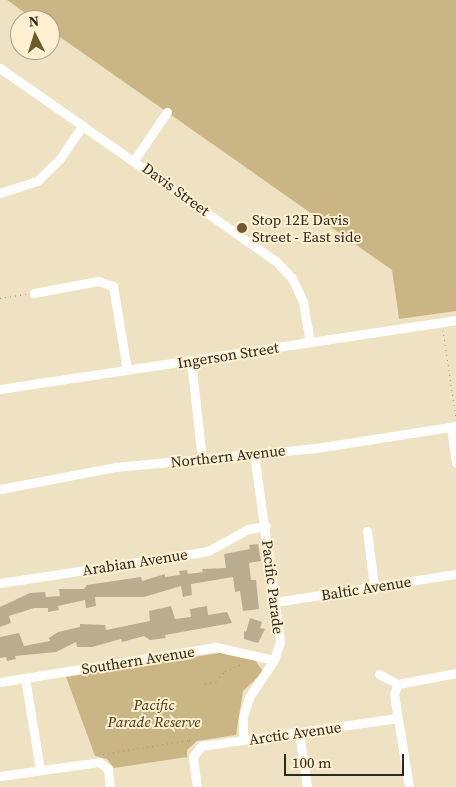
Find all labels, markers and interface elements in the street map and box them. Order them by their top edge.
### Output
north arrow [10,10,60,60]
text: N [28,11,40,31]
street label: Davis Street [139,159,213,219]
place label: Stop 12E Davis Street - East side [252,210,361,245]
marker: Stop 12E Davis Street - East side [236,222,248,234]
street label: Ingerson Street [176,338,280,372]
street label: Northern Avenue [170,441,286,471]
street label: Pacific Parade [258,539,288,635]
street label: Arabian Avenue [81,545,189,579]
street label: Baltic Avenue [320,572,412,604]
street label: Southern Avenue [80,642,196,678]
park label: Pacific Parade Reserve [108,695,200,730]
street label: Arctic Avenue [248,718,342,748]
scale bar [286,744,406,776]
text: 100 m [292,752,332,773]

